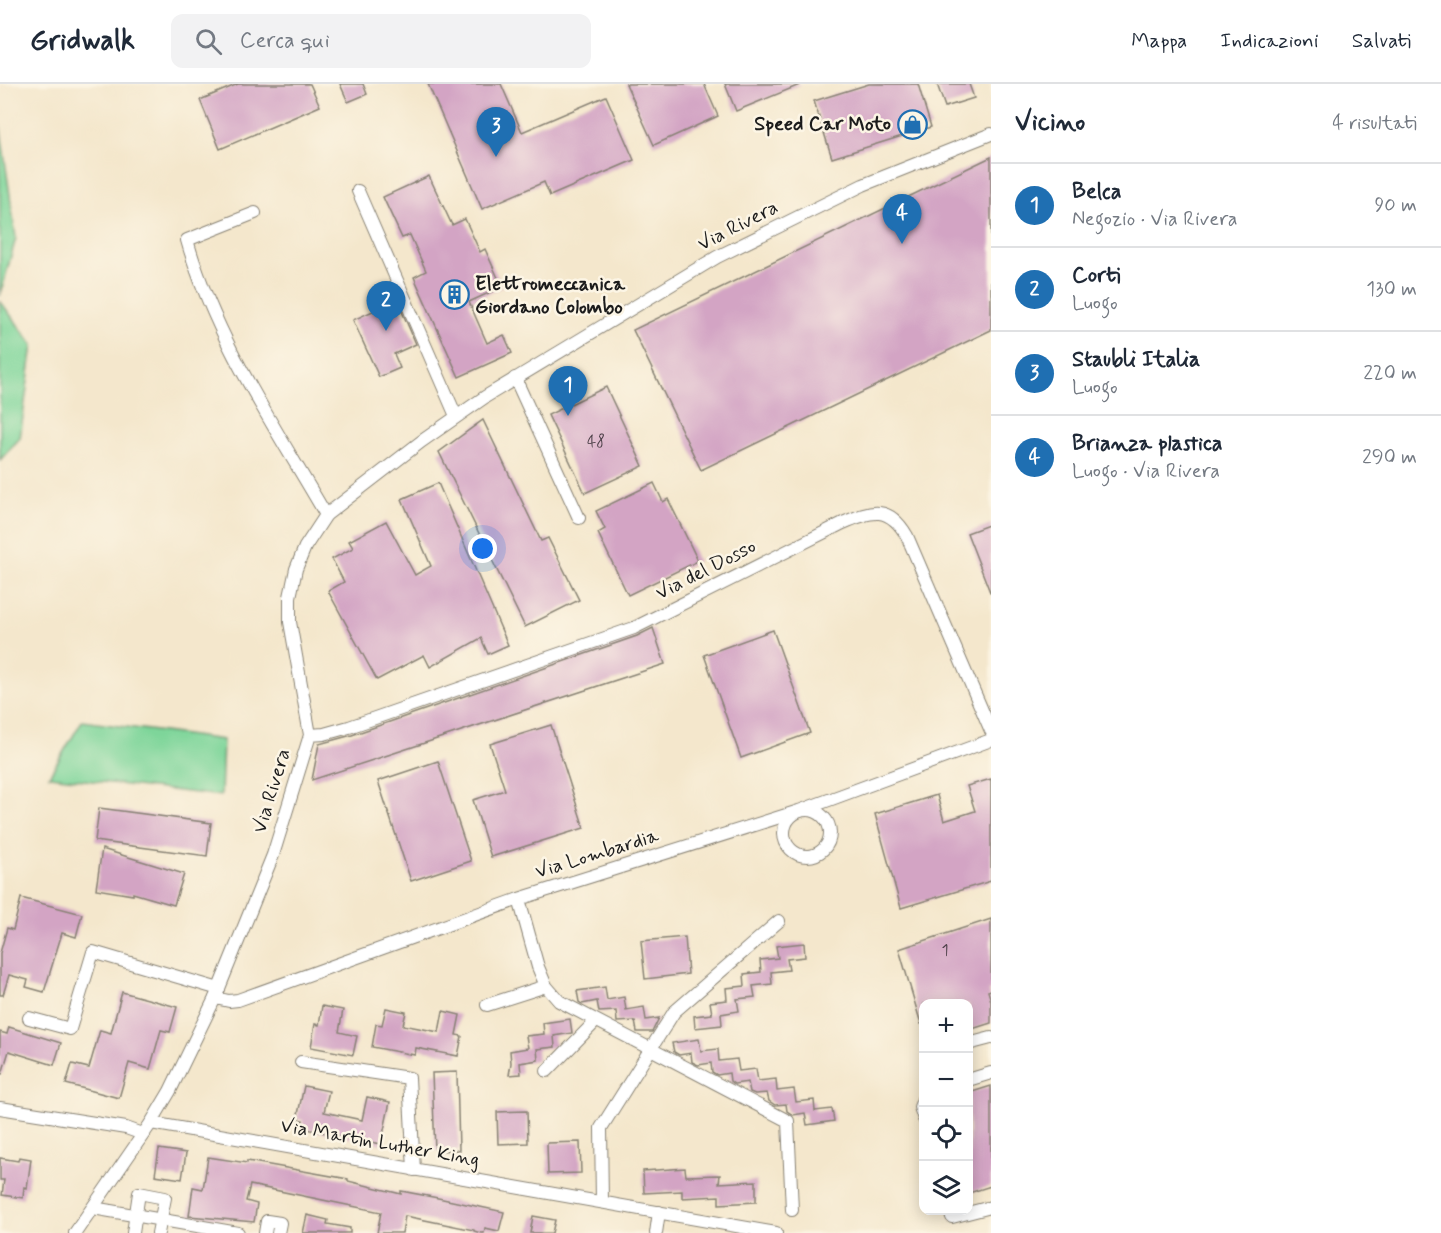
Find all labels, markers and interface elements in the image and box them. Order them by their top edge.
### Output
search box [171,14,591,68]
text: Gridwalk [30,23,135,60]
icon: search [192,25,225,58]
text: Cerca qui [240,27,330,55]
text: Mappa [1131,27,1187,55]
text: Indicazioni [1220,27,1319,55]
text: Salvati [1352,27,1411,55]
text: Vicino [1015,106,1085,140]
pin: 3 [476,107,516,157]
shop icon: Speed Car Moto [896,108,928,140]
text: 4 risultati [1332,110,1417,137]
place label: Speed Car Moto [754,111,891,138]
text: Belca [1072,178,1122,206]
text: 1 [1030,192,1039,219]
text: 90 m [1374,192,1417,219]
street label: Via Rivera [693,194,783,258]
pin: 4 [882,194,922,244]
text: Negozio · Via Rivera [1072,206,1238,233]
text: Corti [1072,262,1120,290]
place label: Elettromeccanica Giordano Colombo [475,271,626,321]
text: 2 [1030,276,1039,303]
text: 130 m [1366,276,1417,303]
building icon: Elettromeccanica Giordano Colombo [438,279,470,311]
pin: 2 [366,282,406,331]
text: Luogo [1072,290,1118,317]
text: Staubli Italia [1072,346,1200,374]
text: 3 [1030,360,1039,387]
text: 220 m [1363,360,1417,387]
pin: 1 [548,366,588,416]
text: Luogo [1072,374,1118,401]
text: Brianza plastica [1072,430,1223,458]
house number: 48 [587,431,605,452]
text: 4 [1029,444,1040,471]
text: 290 m [1362,444,1417,471]
text: Luogo · Via Rivera [1072,458,1220,485]
street label: Via del Dosso [651,533,761,607]
your location [468,534,497,563]
street label: Via Rivera [246,745,298,837]
street label: Via Lombardia [532,822,663,886]
house number: 1 [941,940,949,961]
map controls [919,999,973,1215]
button: + [919,999,973,1053]
button: − [919,1053,973,1107]
button: locate [919,1107,973,1161]
street label: Via Martin Luther King [278,1112,482,1174]
button: layers [919,1161,973,1215]

